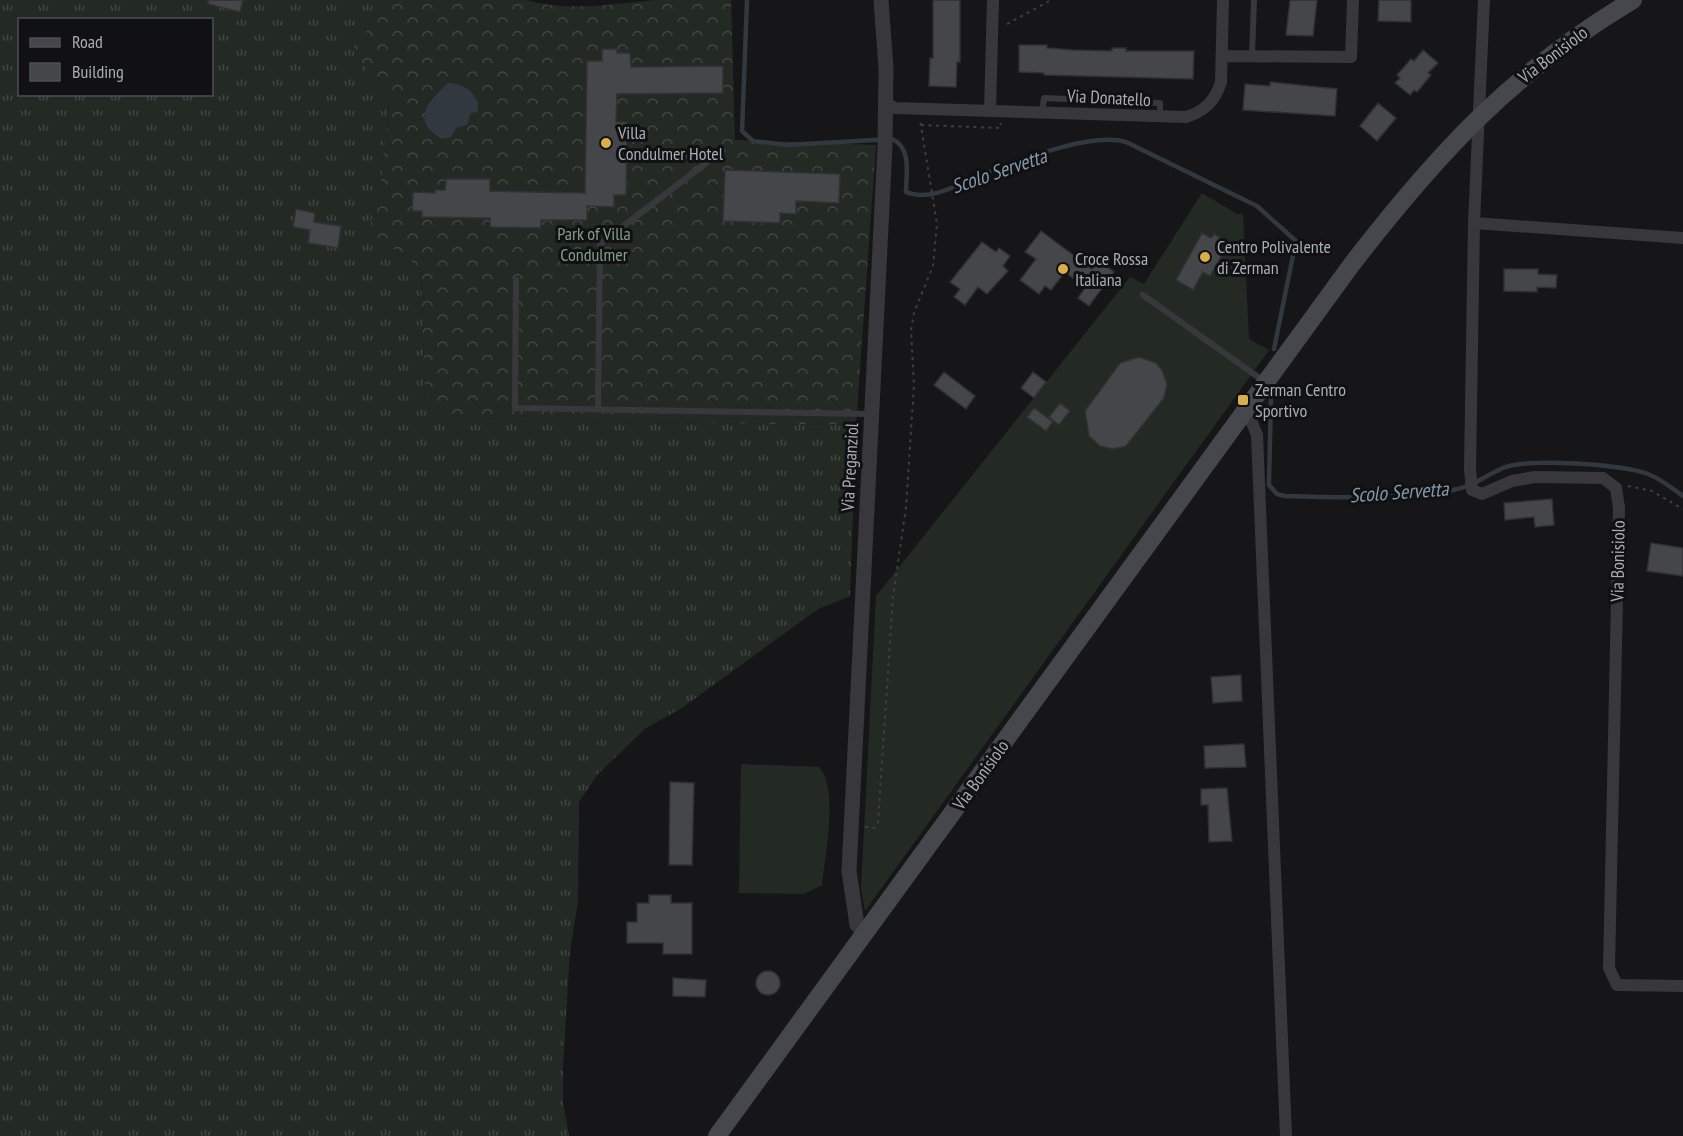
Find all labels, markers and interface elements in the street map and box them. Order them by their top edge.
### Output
legend [18,18,213,96]
street label: Via Bonisiolo [1513,21,1592,89]
text: Road [72,30,103,53]
text: Building [72,60,124,83]
street label: Via Donatello [1065,84,1152,111]
place label: Villa Condulmer Hotel [617,121,724,165]
marker: Villa Condulmer Hotel [599,136,613,150]
water label: Scolo Servetta [948,142,1051,199]
park label: Park of Villa Condulmer [557,222,631,266]
place label: Centro Polivalente di Zerman [1217,235,1331,279]
place label: Croce Rossa Italiana [1075,247,1148,291]
marker: Centro Polivalente di Zerman [1198,250,1212,264]
marker: Croce Rossa Italiana [1056,262,1070,276]
place label: Zerman Centro Sportivo [1255,378,1346,422]
marker: Zerman Centro Sportivo [1236,393,1250,407]
street label: Via Preganziol [836,421,863,513]
water label: Scolo Servetta [1349,476,1450,508]
street label: Via Bonisiolo [1605,520,1630,603]
street label: Via Bonisiolo [947,735,1014,815]

